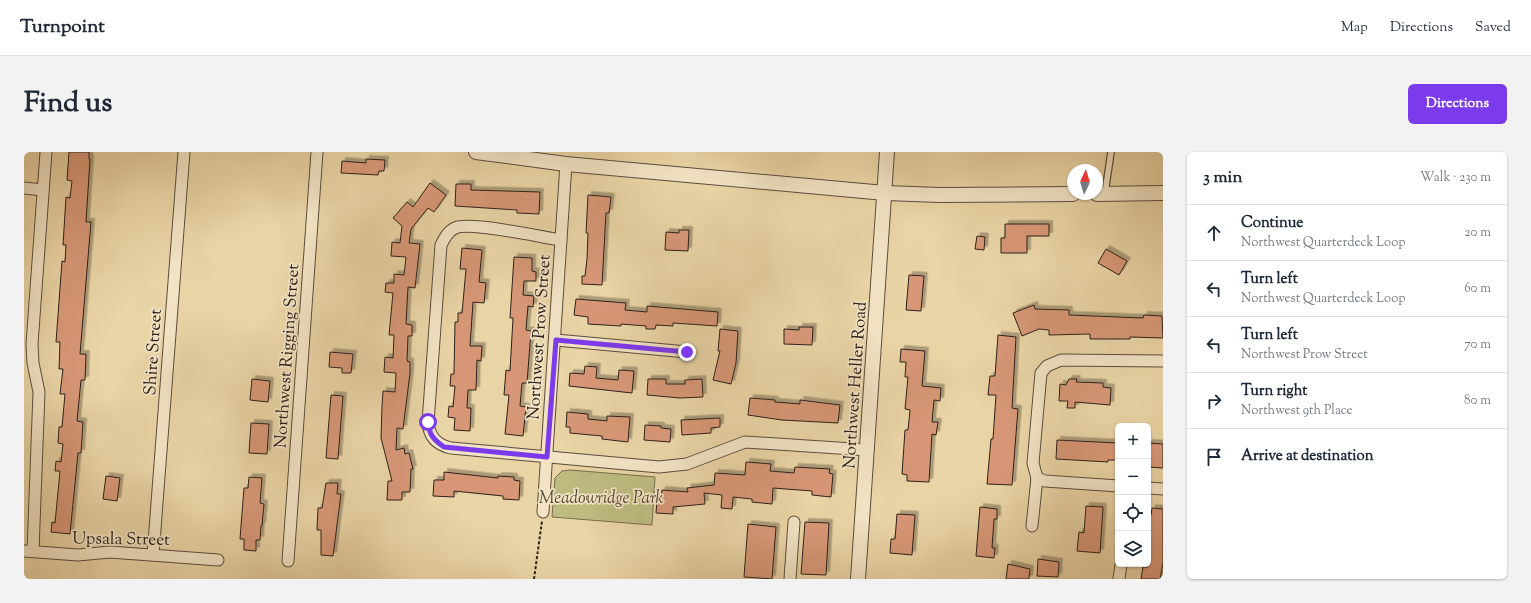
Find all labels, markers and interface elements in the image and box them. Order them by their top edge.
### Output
text: Turnpoint [20,14,105,41]
text: Map [1341,18,1368,38]
text: Directions [1390,18,1453,38]
text: Saved [1475,18,1511,38]
text: Find us [24,84,112,124]
button: Directions [1408,84,1507,124]
north arrow [1067,164,1103,200]
text: 3 min [1203,166,1242,190]
text: Walk · 230 m [1420,169,1491,187]
text: Continue [1241,213,1303,234]
icon: ahead [1203,222,1225,244]
text: 20 m [1465,224,1491,242]
text: Northwest Quarterdeck Loop [1241,234,1405,252]
street label: Northwest Prow Street [522,253,558,421]
street label: Northwest Rigging Street [270,263,306,449]
text: Turn left [1241,269,1298,290]
icon: left [1203,278,1225,300]
text: 60 m [1464,280,1491,298]
text: Northwest Quarterdeck Loop [1241,290,1405,308]
street label: Northwest Heller Road [838,300,874,470]
street label: Shire Street [139,308,169,396]
text: Turn left [1241,325,1298,346]
icon: left [1203,334,1225,356]
text: 70 m [1464,336,1491,354]
route end [678,343,696,361]
text: Northwest Prow Street [1241,346,1368,364]
text: Turn right [1241,381,1307,402]
icon: right [1203,390,1225,412]
text: 80 m [1464,392,1491,410]
text: Northwest 9th Place [1241,402,1353,420]
route start [419,413,437,431]
map controls [1115,423,1151,567]
button: + [1115,423,1151,459]
icon: arrive [1203,446,1225,468]
text: Arrive at destination [1241,446,1374,467]
button: − [1115,459,1151,495]
park label: Meadowridge Park [539,487,664,511]
button: locate [1115,495,1151,531]
street label: Upsala Street [72,527,170,553]
button: layers [1115,531,1151,567]

